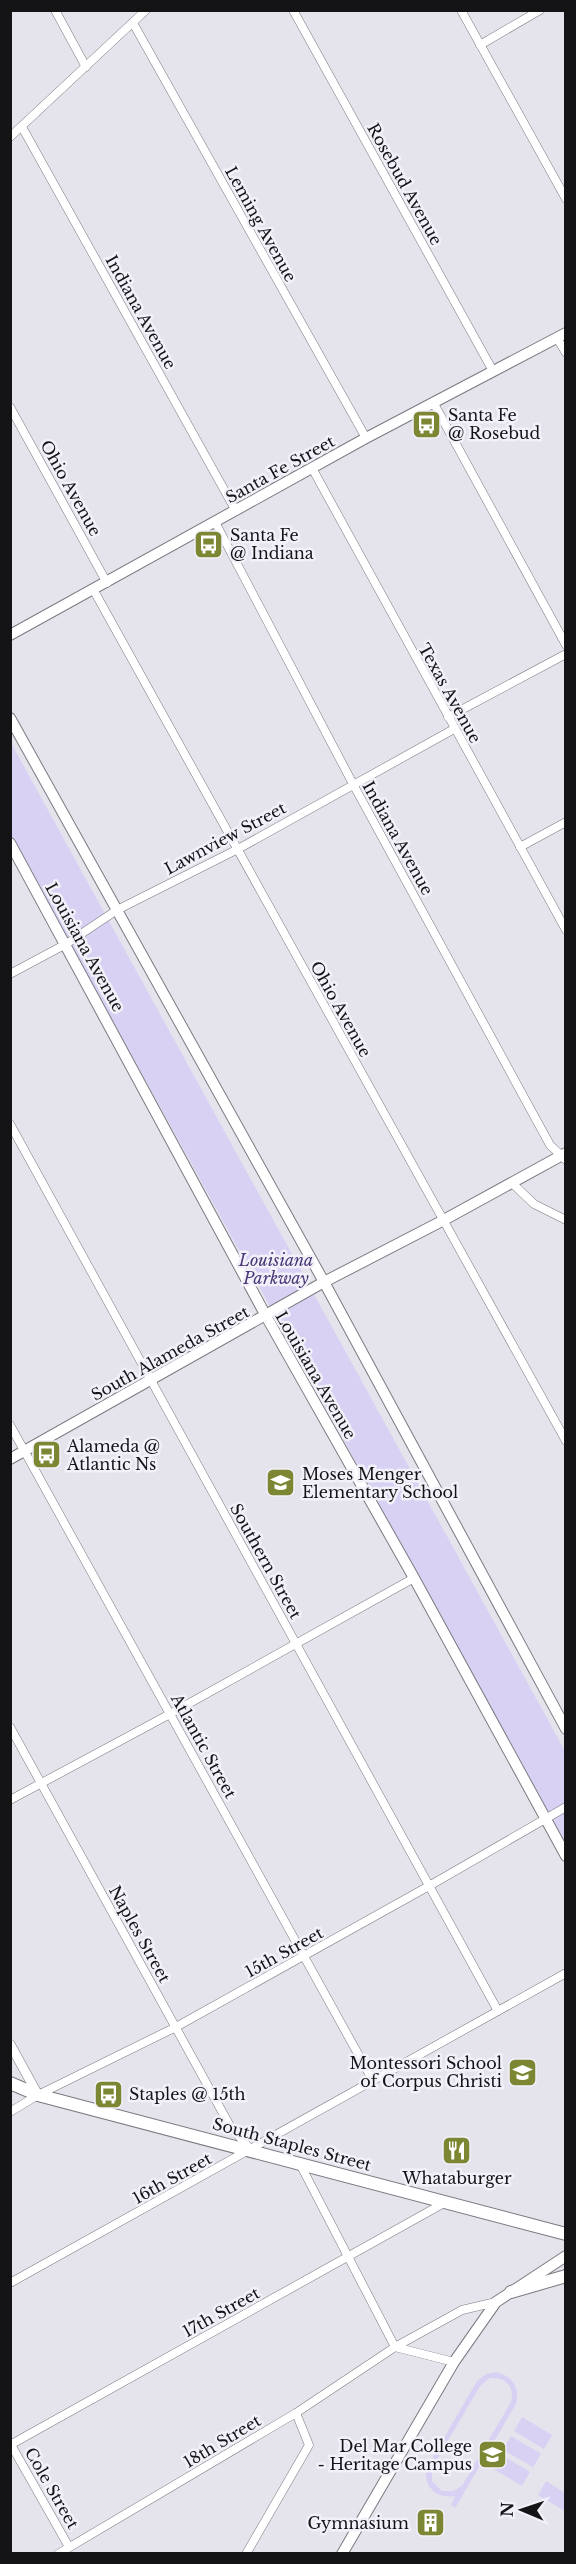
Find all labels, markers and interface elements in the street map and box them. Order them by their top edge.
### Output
street label: Rosebud Avenue [363,120,447,248]
street label: Leming Avenue [221,163,301,285]
street label: Indiana Avenue [101,251,181,373]
place label: Santa Fe @ Rosebud [448,405,541,443]
bus stop icon: Santa Fe @ Rosebud [411,408,443,440]
street label: Santa Fe Street [222,431,338,507]
street label: Ohio Avenue [36,436,106,540]
place label: Santa Fe @ Indiana [230,525,314,563]
bus stop icon: Santa Fe @ Indiana [193,528,225,560]
street label: Texas Avenue [414,640,486,746]
street label: Indiana Avenue [358,777,438,899]
street label: Lawnview Street [161,798,289,878]
street label: Louisiana Avenue [41,879,129,1015]
street label: Ohio Avenue [306,957,376,1061]
park label: Louisiana Parkway [238,1250,313,1288]
street label: South Alameda Street [88,1301,252,1405]
street label: Louisiana Avenue [271,1307,361,1443]
place label: Alameda @ Atlantic Ns [66,1436,160,1474]
bus stop icon: Alameda @ Atlantic Ns [30,1439,62,1471]
place label: Moses Menger Elementary School [302,1464,458,1502]
school or university icon: Moses Menger Elementary School [265,1467,297,1499]
street label: Southern Street [226,1500,306,1622]
street label: Atlantic Street [167,1689,241,1802]
street label: Naples Street [105,1882,175,1986]
street label: 15th Street [242,1922,326,1982]
place label: Montessori School of Corpus Christi [350,2053,503,2091]
school or university icon: Montessori School of Corpus Christi [507,2056,539,2088]
bus stop icon: Staples @ 15th [92,2078,124,2110]
place label: Staples @ 15th [129,2084,246,2104]
street label: South Staples Street [210,2113,374,2175]
restaurant icon: Whataburger [441,2134,473,2166]
street label: 16th Street [129,2148,215,2208]
place label: Whataburger [401,2168,512,2188]
street label: 17th Street [179,2283,263,2341]
street label: 18th Street [180,2410,264,2472]
place label: Del Mar College - Heritage Campus [317,2436,472,2474]
school or university icon: Del Mar College - Heritage Campus [477,2439,509,2471]
street label: Cole Street [21,2444,83,2532]
north arrow [492,2480,552,2540]
text: N [497,2502,517,2517]
building icon: Gymnasium [414,2507,446,2539]
place label: Gymnasium [307,2513,409,2533]

